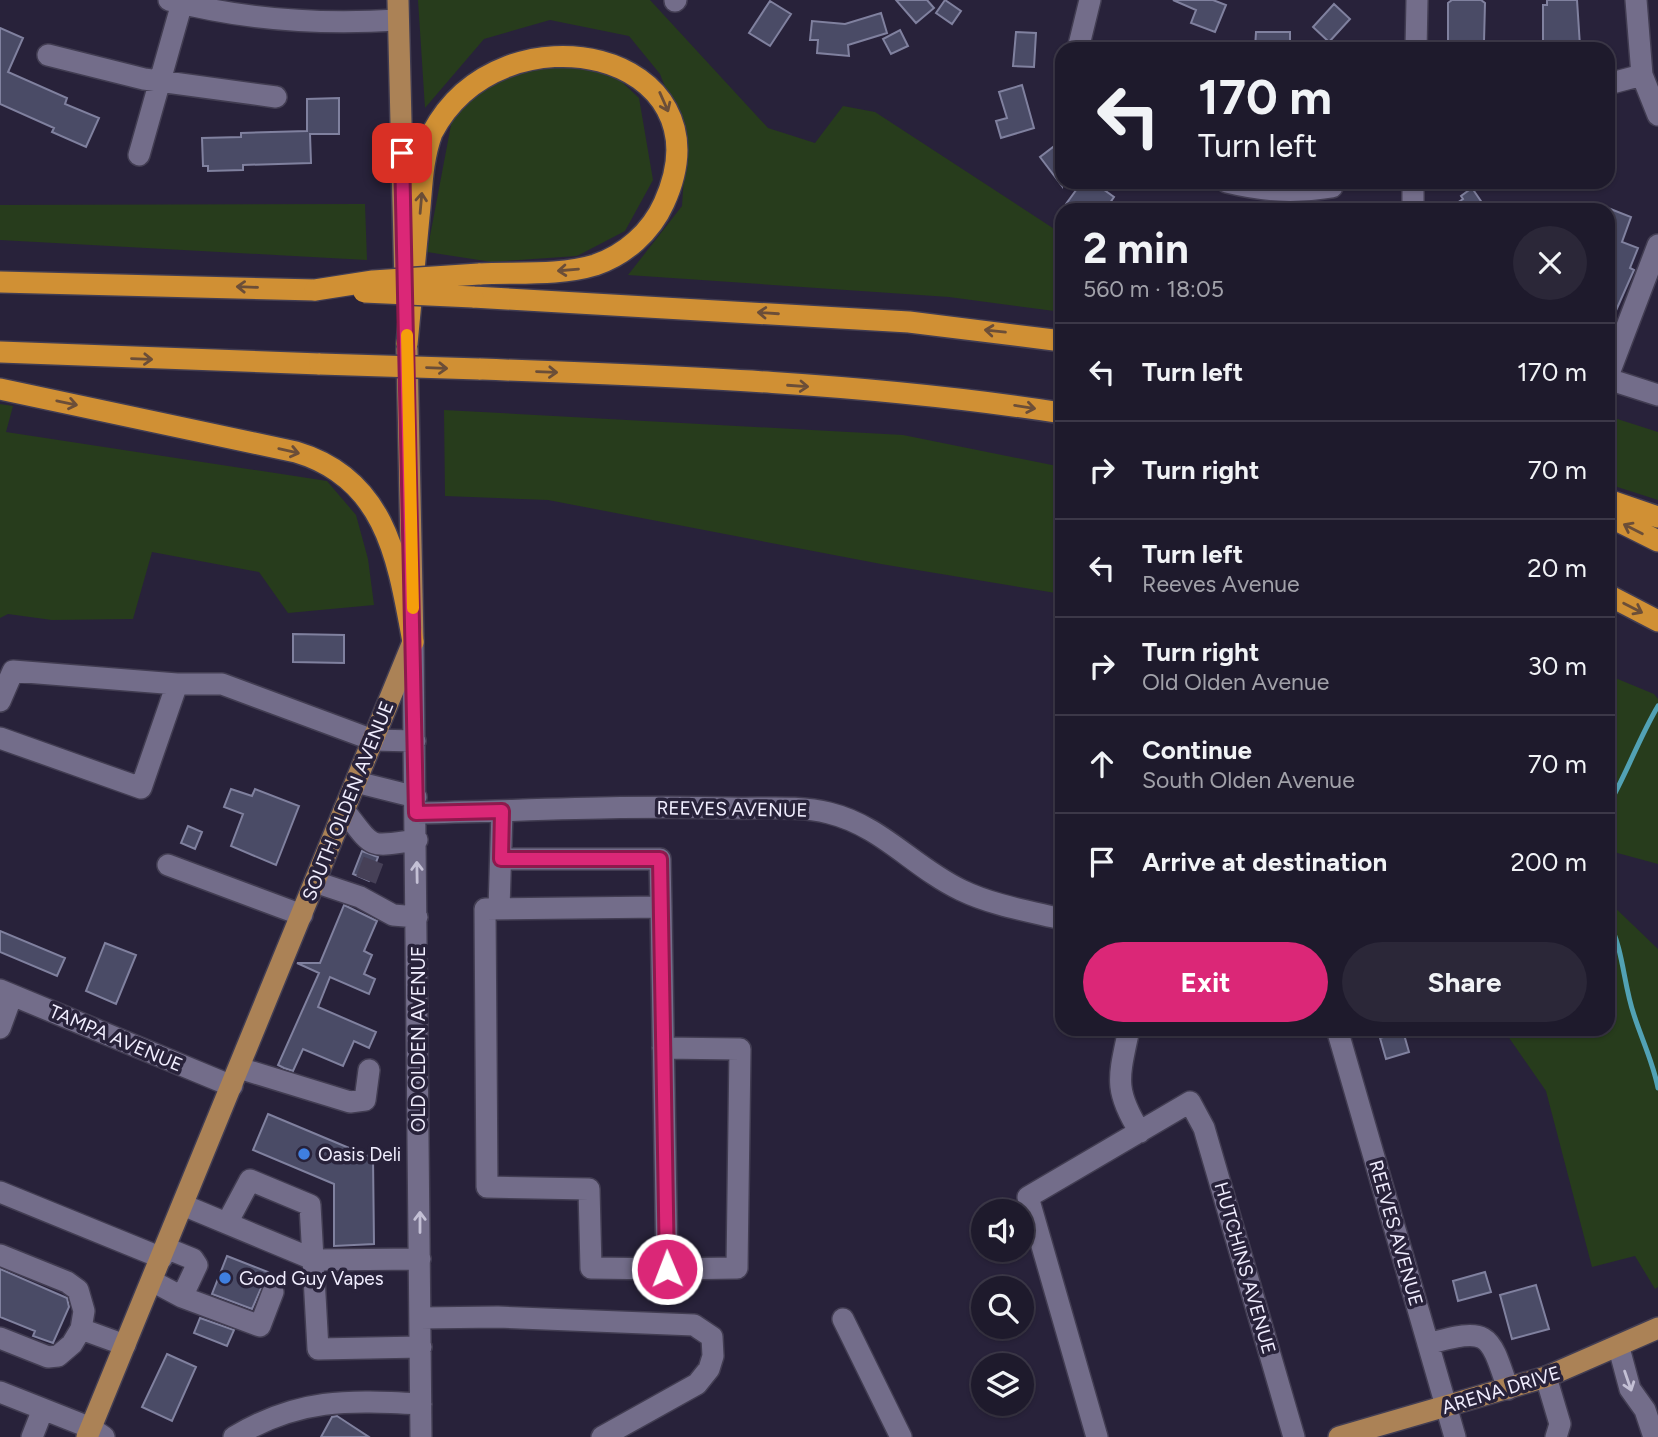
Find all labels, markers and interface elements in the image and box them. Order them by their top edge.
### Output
text: 170 m [1198,67,1332,126]
icon: left [1083,70,1174,161]
one-way arrow [658,91,671,112]
pin [372,123,432,183]
text: Turn left [1198,127,1317,165]
icon: arrive [383,134,421,172]
one-way arrow [415,192,428,214]
text: 2 min [1083,223,1189,274]
button: close [1513,226,1587,300]
one-way arrow [557,263,580,276]
text: 560 m · 18:05 [1083,275,1224,303]
one-way arrow [236,281,259,294]
one-way arrow [757,306,780,319]
one-way arrow [984,325,1007,338]
one-way arrow [130,352,153,366]
icon: left [1083,353,1121,391]
text: Turn left [1142,356,1243,388]
text: 170 m [1517,356,1587,388]
one-way arrow [425,362,448,375]
one-way arrow [535,365,558,378]
one-way arrow [787,380,809,393]
one-way arrow [55,397,78,411]
one-way arrow [1013,401,1036,414]
one-way arrow [277,445,300,458]
icon: right [1083,451,1121,489]
text: Turn right [1142,454,1259,486]
text: 70 m [1528,454,1587,486]
one-way arrow [1623,521,1644,535]
text: Turn left [1142,538,1243,570]
icon: left [1083,549,1121,587]
text: 20 m [1527,552,1587,584]
text: Reeves Avenue [1142,570,1300,598]
one-way arrow [1622,602,1643,616]
text: Turn right [1142,636,1259,668]
icon: right [1083,647,1121,685]
text: 30 m [1528,650,1587,682]
text: Old Olden Avenue [1142,668,1329,696]
street label: SOUTH OLDEN AVENUE [297,698,399,904]
text: Continue [1142,734,1252,766]
icon: ahead [1083,745,1121,783]
text: 70 m [1528,748,1587,780]
text: South Olden Avenue [1142,766,1355,794]
street label: REEVES AVENUE [656,796,808,822]
icon: arrive [1083,843,1121,881]
text: Arrive at destination [1142,846,1387,878]
text: 200 m [1511,846,1587,878]
one-way arrow [410,861,424,884]
button: Exit [1083,942,1328,1022]
button: Share [1342,942,1587,1022]
street label: OLD OLDEN AVENUE [407,946,430,1132]
street label: TAMPA AVENUE [46,1000,186,1076]
place label: Oasis Deli [318,1143,401,1166]
marker: Oasis Deli [296,1146,312,1162]
street label: REEVES AVENUE [1364,1157,1428,1309]
street label: HUTCHINS AVENUE [1209,1179,1281,1357]
map controls [971,1199,1034,1416]
button: sound [971,1199,1034,1262]
one-way arrow [413,1211,427,1234]
position arrow [630,1232,704,1306]
place label: Good Guy Vapes [239,1267,384,1290]
marker: Good Guy Vapes [217,1270,233,1286]
button: search [971,1276,1034,1339]
button: layers [971,1353,1034,1416]
street label: ARENA DRIVE [1439,1361,1563,1419]
one-way arrow [1623,1369,1635,1391]

